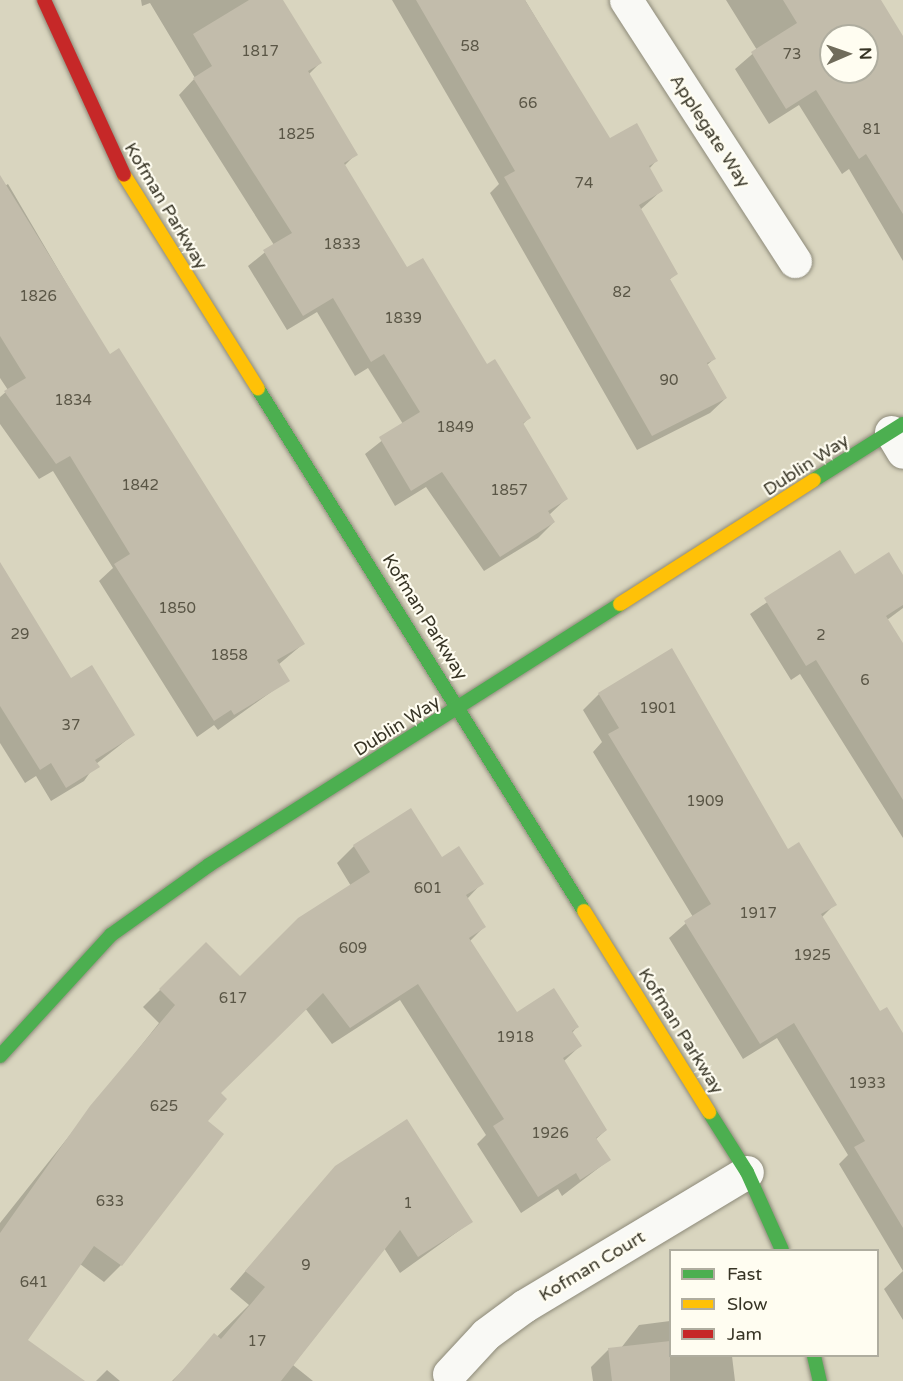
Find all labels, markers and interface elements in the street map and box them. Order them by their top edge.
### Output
north arrow [819,24,879,84]
house number: 58 [461,38,479,56]
house number: 1817 [241,43,279,61]
house number: 73 [783,46,801,64]
text: N [855,47,875,60]
street label: Applegate Way [665,70,755,192]
house number: 66 [519,95,537,113]
house number: 81 [863,121,881,139]
house number: 1825 [277,126,315,144]
street label: Kofman Parkway [120,139,212,273]
house number: 74 [575,175,593,193]
house number: 1833 [323,236,361,254]
house number: 82 [613,284,631,302]
house number: 1826 [19,288,57,306]
house number: 1839 [384,310,422,328]
house number: 90 [660,372,678,390]
house number: 1834 [54,392,92,410]
house number: 1849 [436,419,474,437]
street label: Dublin Way [759,429,853,501]
house number: 1842 [121,477,159,495]
house number: 1857 [490,482,528,500]
street label: Kofman Parkway [378,550,472,684]
house number: 1850 [158,600,196,618]
house number: 29 [11,626,29,644]
house number: 2 [816,627,826,645]
house number: 1858 [210,647,248,665]
house number: 6 [860,672,870,690]
street label: Dublin Way [350,691,444,761]
house number: 1901 [639,700,677,718]
house number: 37 [62,717,80,735]
house number: 1909 [686,793,724,811]
house number: 601 [414,880,442,898]
house number: 1917 [739,905,777,923]
house number: 609 [339,940,367,958]
house number: 1925 [793,947,831,965]
street label: Kofman Parkway [634,964,728,1098]
house number: 617 [219,990,247,1008]
house number: 1918 [496,1029,534,1047]
house number: 1933 [848,1075,886,1093]
house number: 625 [150,1098,178,1116]
house number: 1926 [531,1125,569,1143]
house number: 633 [96,1193,124,1211]
house number: 1 [403,1195,413,1213]
street label: Kofman Court [535,1226,649,1306]
legend [669,1249,879,1357]
house number: 9 [301,1257,311,1275]
text: Fast [727,1263,762,1285]
house number: 641 [20,1274,48,1292]
text: Slow [727,1293,768,1315]
text: Jam [727,1323,762,1345]
house number: 17 [248,1333,266,1351]

